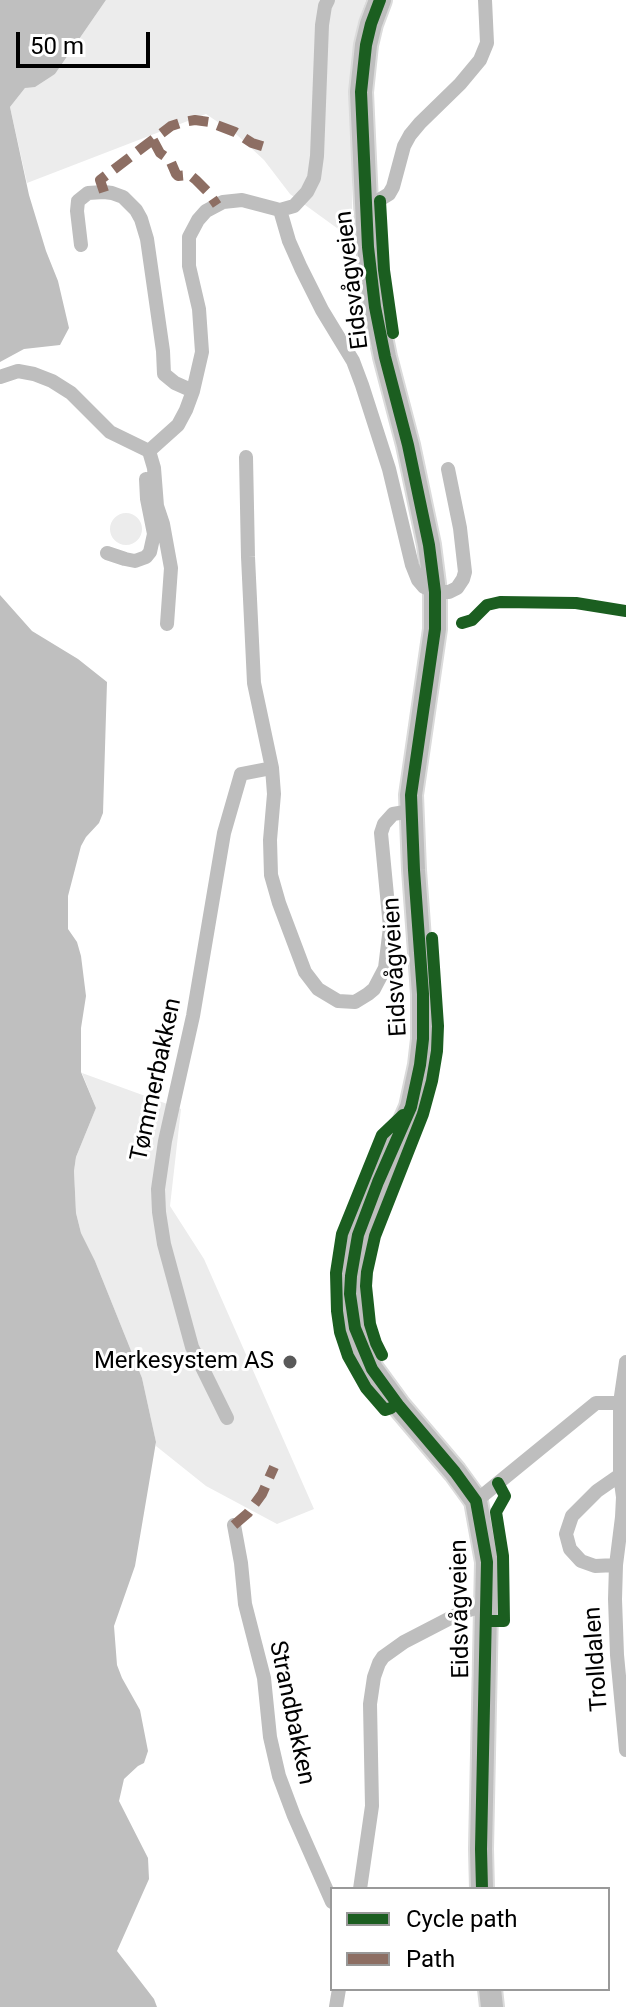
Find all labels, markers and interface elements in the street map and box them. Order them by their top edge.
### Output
scale bar [20,16,154,66]
text: 50 m [30,32,84,60]
street label: Eidsvågveien [330,209,376,351]
street label: Eidsvågveien [378,897,414,1037]
street label: Tømmerbakken [126,996,188,1164]
place label: Merkesystem AS [94,1348,274,1376]
marker: Merkesystem AS [281,1353,299,1371]
street label: Eidsvågveien [445,1539,477,1679]
street label: Trolldalen [579,1606,615,1712]
street label: Strandbakken [262,1638,320,1788]
legend [330,1887,610,1991]
text: Cycle path [406,1905,518,1933]
text: Path [406,1945,455,1973]

